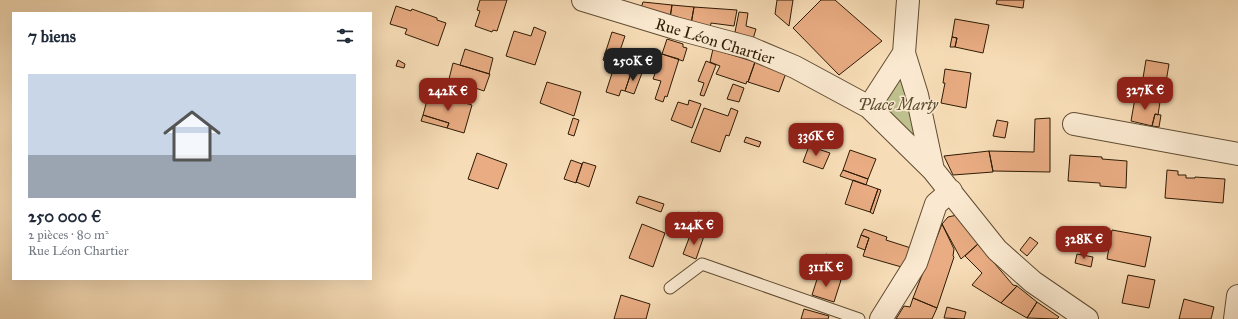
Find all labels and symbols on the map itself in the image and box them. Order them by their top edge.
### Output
street label: Rue Léon Chartier [653,14,777,68]
pin: 250K € [600,48,666,82]
pin: 327K € [1112,77,1178,111]
pin: 242K € [415,78,481,112]
park label: Place Marty [858,95,939,114]
pin: 336K € [783,123,849,157]
pin: 224K € [661,212,727,246]
pin: 328K € [1051,226,1117,260]
pin: 311K € [793,254,859,288]

